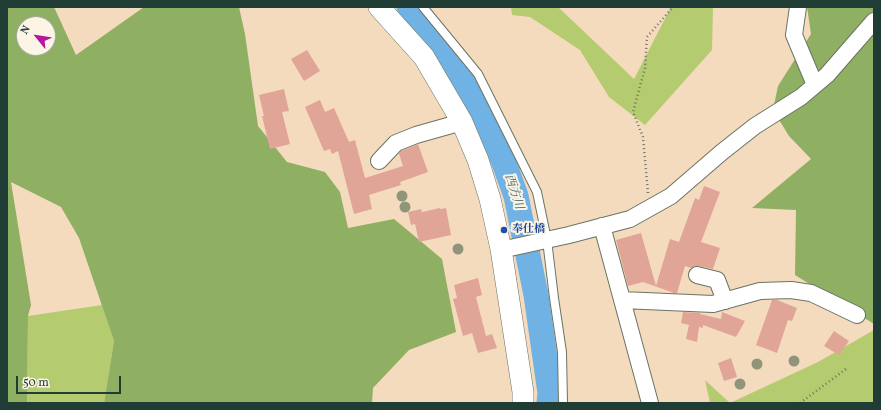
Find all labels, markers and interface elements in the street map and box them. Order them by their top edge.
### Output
north arrow [16,16,56,56]
text: N [18,23,35,37]
water label: 西方川 [501,173,525,211]
place label: 奉仕橋 [512,223,545,237]
marker: 奉仕橋 [499,225,509,235]
scale bar [18,368,123,394]
text: 50 m [23,375,49,391]

